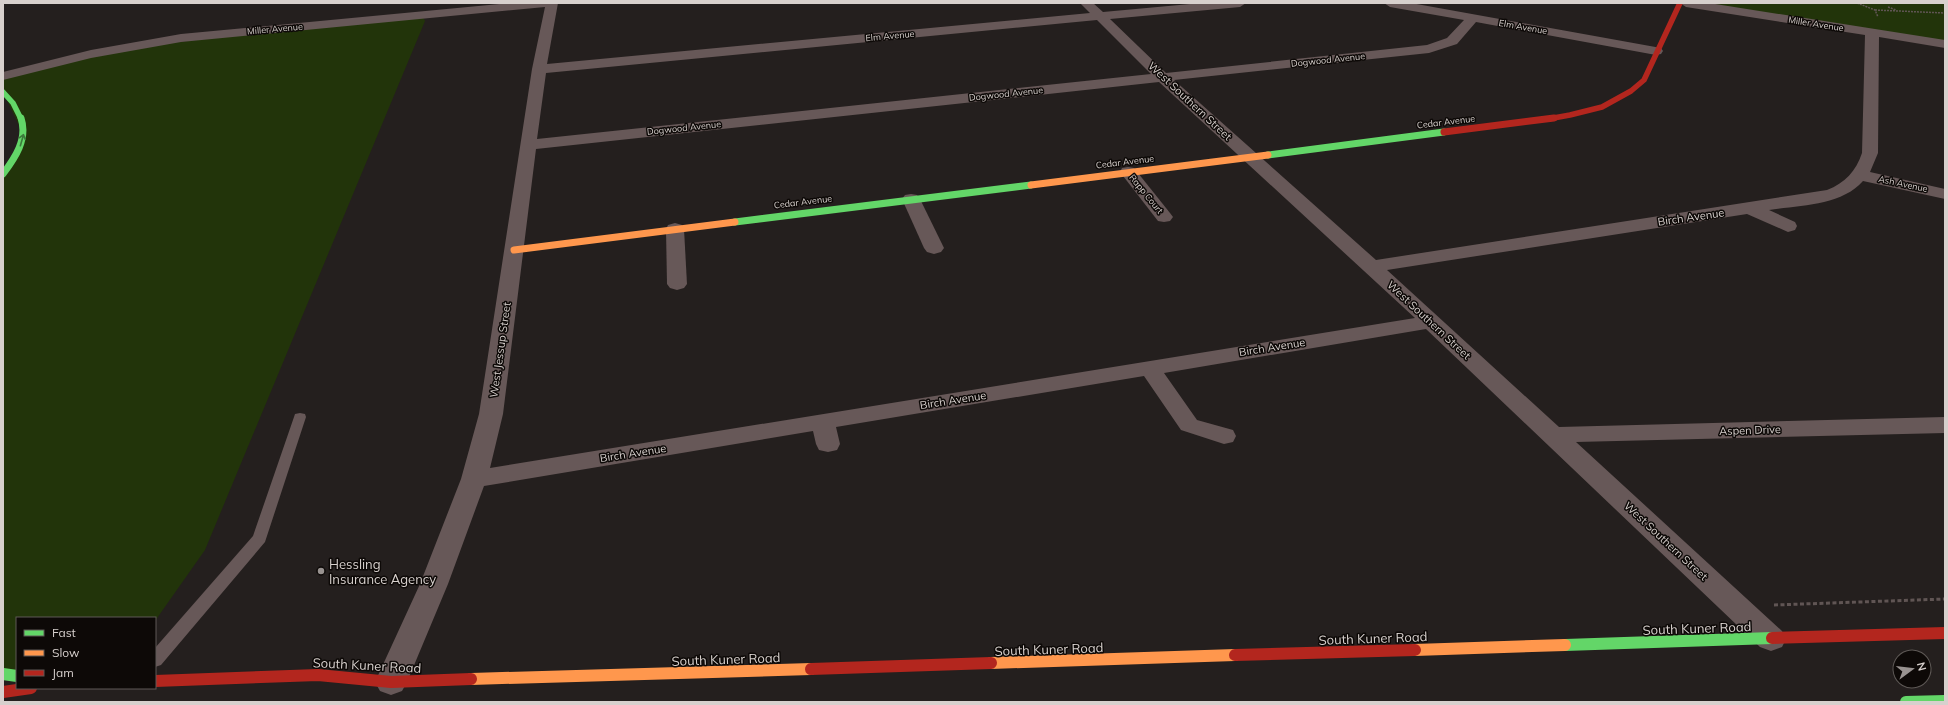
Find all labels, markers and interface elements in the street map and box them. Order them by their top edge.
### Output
street label: Miller Avenue [1788,14,1845,33]
street label: Elm Avenue [1498,17,1548,36]
street label: Miller Avenue [247,21,303,36]
street label: Elm Avenue [865,28,915,43]
street label: Dogwood Avenue [1290,50,1366,69]
street label: West Southern Street [1145,59,1235,143]
street label: Dogwood Avenue [968,84,1044,103]
street label: Cedar Avenue [1416,112,1476,131]
street label: Dogwood Avenue [646,118,722,137]
one-way arrow [19,134,26,147]
street label: Cedar Avenue [1095,152,1155,171]
street label: Rapp Court [1127,172,1166,216]
street label: Ash Avenue [1878,173,1929,194]
street label: Cedar Avenue [773,192,833,211]
street label: Birch Avenue [1657,205,1725,229]
street label: West Southern Street [1384,278,1474,362]
street label: West Jessup Street [486,301,514,399]
street label: Birch Avenue [1238,335,1306,359]
street label: Birch Avenue [919,388,987,412]
street label: Aspen Drive [1719,422,1781,438]
street label: Birch Avenue [599,441,667,465]
street label: West Southern Street [1621,499,1711,583]
place label: Hessling Insurance Agency [329,556,436,587]
marker: Hessling Insurance Agency [316,566,326,576]
legend [16,617,156,689]
street label: South Kuner Road [1642,618,1752,638]
text: Fast [52,625,76,640]
street label: South Kuner Road [1318,628,1428,648]
street label: South Kuner Road [994,639,1104,659]
text: Slow [52,645,80,660]
street label: South Kuner Road [671,649,781,669]
north arrow [1892,649,1932,689]
street label: South Kuner Road [312,654,422,676]
text: N [1914,661,1929,672]
text: Jam [52,665,74,680]

